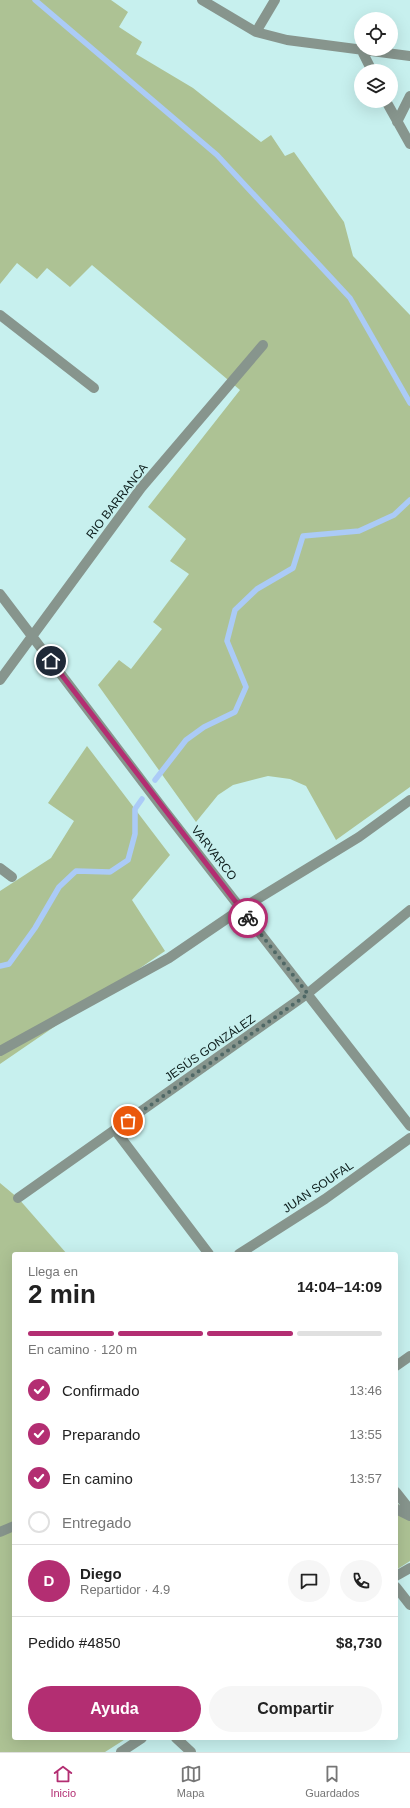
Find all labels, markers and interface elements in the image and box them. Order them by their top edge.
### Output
map controls [354,12,398,108]
button: locate [354,12,398,56]
button: layers [354,64,398,108]
street label: RIO BARRANCA [83,461,151,541]
pin [34,644,68,678]
icon: home [40,650,62,672]
street label: VARVARCO [188,823,240,883]
courier [228,898,268,938]
icon: bike [237,907,259,929]
street label: JESÚS GONZÁLEZ [162,1011,258,1084]
pin [111,1104,145,1138]
icon: bag [117,1110,139,1132]
street label: JUAN SOUFAL [280,1158,356,1216]
text: Llega en [28,1264,78,1279]
text: 14:04–14:09 [297,1278,382,1295]
text: 2 min [28,1279,96,1309]
text: En camino · 120 m [28,1342,137,1357]
icon: check [28,1379,50,1401]
text: Confirmado [62,1382,140,1399]
text: 13:46 [349,1383,382,1398]
icon: check [28,1423,50,1445]
text: Preparando [62,1426,140,1443]
text: 13:55 [349,1427,382,1442]
icon: check [28,1467,50,1489]
text: En camino [62,1470,133,1487]
text: 13:57 [349,1471,382,1486]
text: Entregado [62,1514,131,1531]
button: chat [288,1560,330,1602]
button: phone [340,1560,382,1602]
text: Diego [80,1565,122,1582]
text: D [44,1572,54,1589]
text: Repartidor · 4.9 [80,1582,170,1597]
text: Pedido #4850 [28,1634,121,1651]
text: $8,730 [336,1634,382,1651]
button: Ayuda [28,1686,201,1732]
button: Compartir [209,1686,382,1732]
tab: Inicio [50,1763,76,1799]
tab: Mapa [177,1763,204,1799]
tab: Guardados [305,1763,360,1799]

